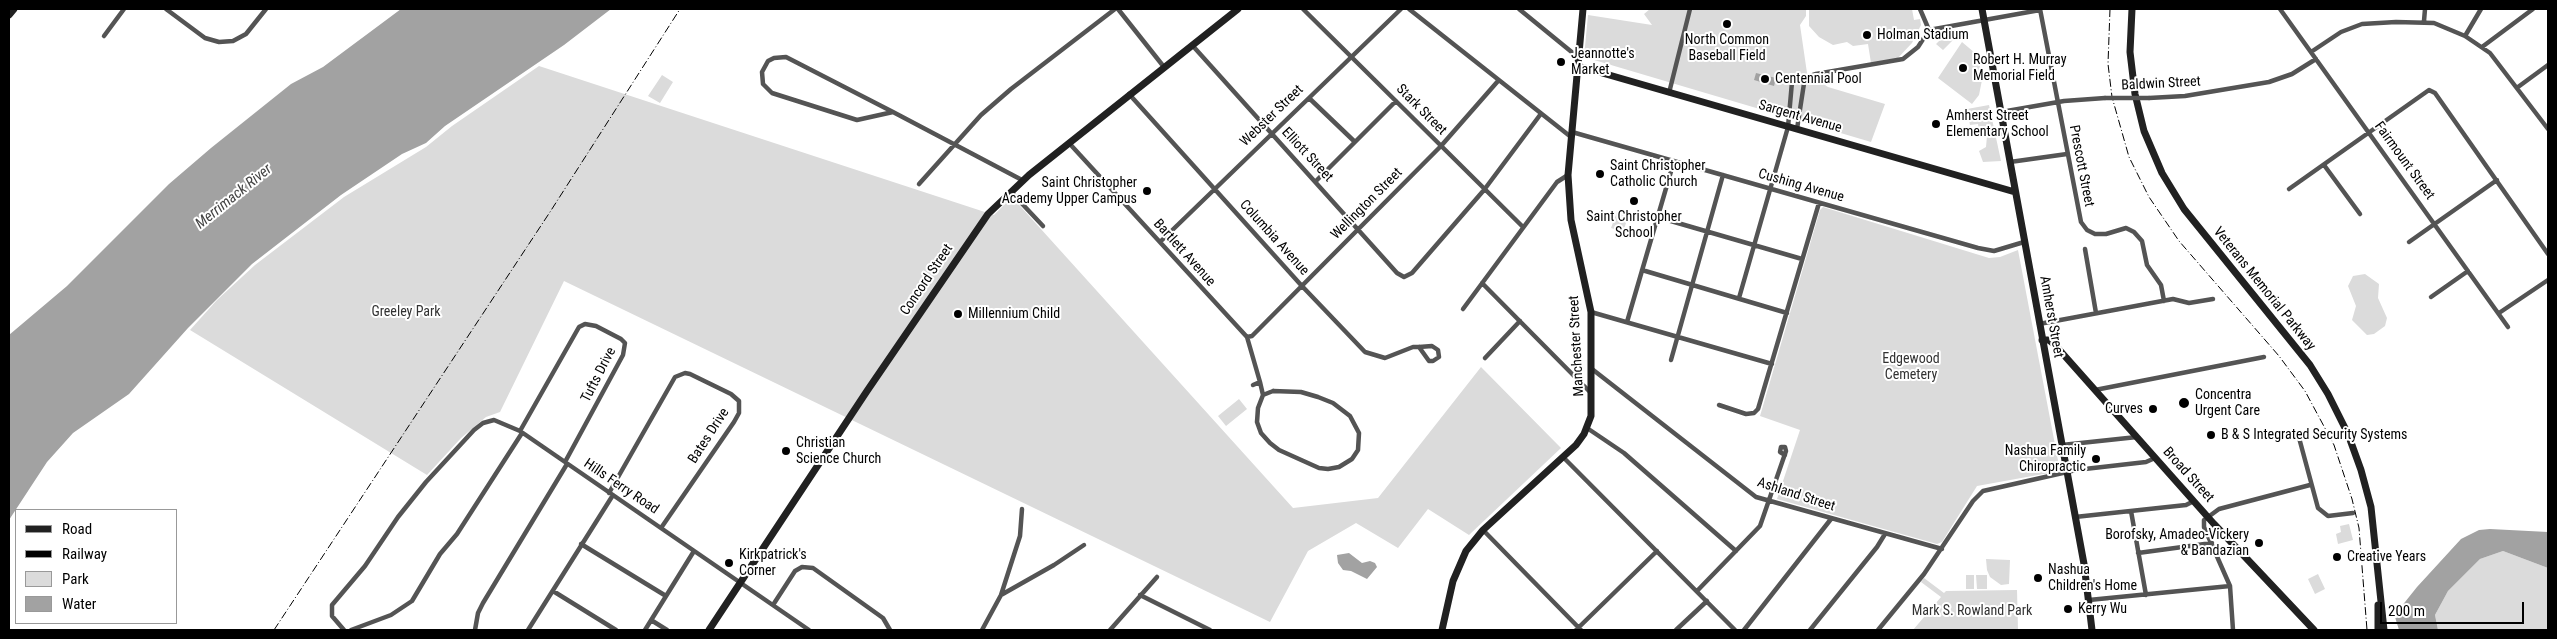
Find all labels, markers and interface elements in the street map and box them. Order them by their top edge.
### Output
marker: North Common Baseball Field [1721,18,1733,30]
place label: Holman Stadium [1877,27,1969,43]
marker: Holman Stadium [1861,29,1873,41]
place label: North Common Baseball Field [1685,32,1769,64]
place label: Jeannotte's Market [1571,46,1635,78]
place label: Robert H. Murray Memorial Field [1973,52,2067,84]
marker: Jeannotte's Market [1555,56,1567,68]
marker: Robert H. Murray Memorial Field [1957,62,1969,74]
place label: Centennial Pool [1775,71,1862,87]
marker: Centennial Pool [1759,73,1771,85]
street label: Baldwin Street [2121,74,2201,94]
street label: Stark Street [1392,81,1450,139]
street label: Webster Street [1237,82,1307,150]
street label: Sargent Avenue [1756,97,1844,137]
place label: Amherst Street Elementary School [1946,108,2049,140]
marker: Amherst Street Elementary School [1930,118,1942,130]
street label: Fairmount Street [2370,119,2438,203]
street label: Elliott Street [1278,124,1336,186]
street label: Prescott Street [2065,124,2097,208]
place label: Saint Christopher Catholic Church [1610,158,1705,190]
water label: Merrimack River [192,161,276,233]
street label: Wellington Street [1328,165,1406,243]
street label: Cushing Avenue [1756,166,1846,206]
marker: Saint Christopher Catholic Church [1594,168,1606,180]
place label: Saint Christopher Academy Upper Campus [1002,175,1137,208]
marker: Saint Christopher Academy Upper Campus [1141,185,1153,197]
marker: Saint Christopher School [1628,195,1640,207]
street label: Columbia Avenue [1236,197,1312,279]
place label: Saint Christopher School [1586,209,1682,242]
street label: Bartlett Avenue [1149,216,1219,290]
street label: Veterans Memorial Parkway [2209,224,2319,354]
street label: Concord Street [897,241,957,319]
street label: Amherst Street [2036,275,2066,359]
street label: Manchester Street [1566,295,1588,397]
park label: Greeley Park [371,304,441,320]
place label: Millennium Child [968,306,1060,322]
marker: Millennium Child [952,308,964,320]
street label: Tufts Drive [578,345,620,405]
park label: Edgewood Cemetery [1882,351,1940,384]
place label: Concentra Urgent Care [2195,387,2260,420]
marker: Concentra Urgent Care [2177,396,2191,410]
place label: Curves [2105,401,2143,417]
marker: Curves [2147,403,2159,415]
street label: Bates Drive [685,405,733,467]
place label: B & S Integrated Security Systems [2221,427,2407,443]
marker: B & S Integrated Security Systems [2205,429,2217,441]
place label: Christian Science Church [796,435,881,468]
place label: Nashua Family Chiropractic [2005,443,2086,476]
street label: Broad Street [2159,444,2217,506]
marker: Christian Science Church [780,445,792,457]
marker: Nashua Family Chiropractic [2090,453,2102,465]
street label: Hills Ferry Road [580,456,662,518]
street label: Ashland Street [1755,475,1837,515]
legend [15,509,178,624]
text: Road [62,520,92,538]
place label: Borofsky, Amadeo-Vickery & Bandazian [2105,527,2249,560]
marker: Borofsky, Amadeo-Vickery & Bandazian [2253,537,2265,549]
text: Railway [62,545,107,563]
place label: Kirkpatrick's Corner [739,547,807,580]
place label: Creative Years [2347,549,2426,565]
marker: Creative Years [2331,551,2343,563]
marker: Kirkpatrick's Corner [723,557,735,569]
place label: Nashua Children's Home [2048,562,2137,594]
text: Park [62,570,89,588]
marker: Nashua Children's Home [2032,572,2044,584]
scale bar [2382,592,2526,624]
text: Water [62,595,96,613]
place label: Kerry Wu [2078,601,2127,617]
text: 200 m [2388,602,2425,620]
park label: Mark S. Rowland Park [1912,603,2032,619]
marker: Kerry Wu [2062,603,2074,615]

